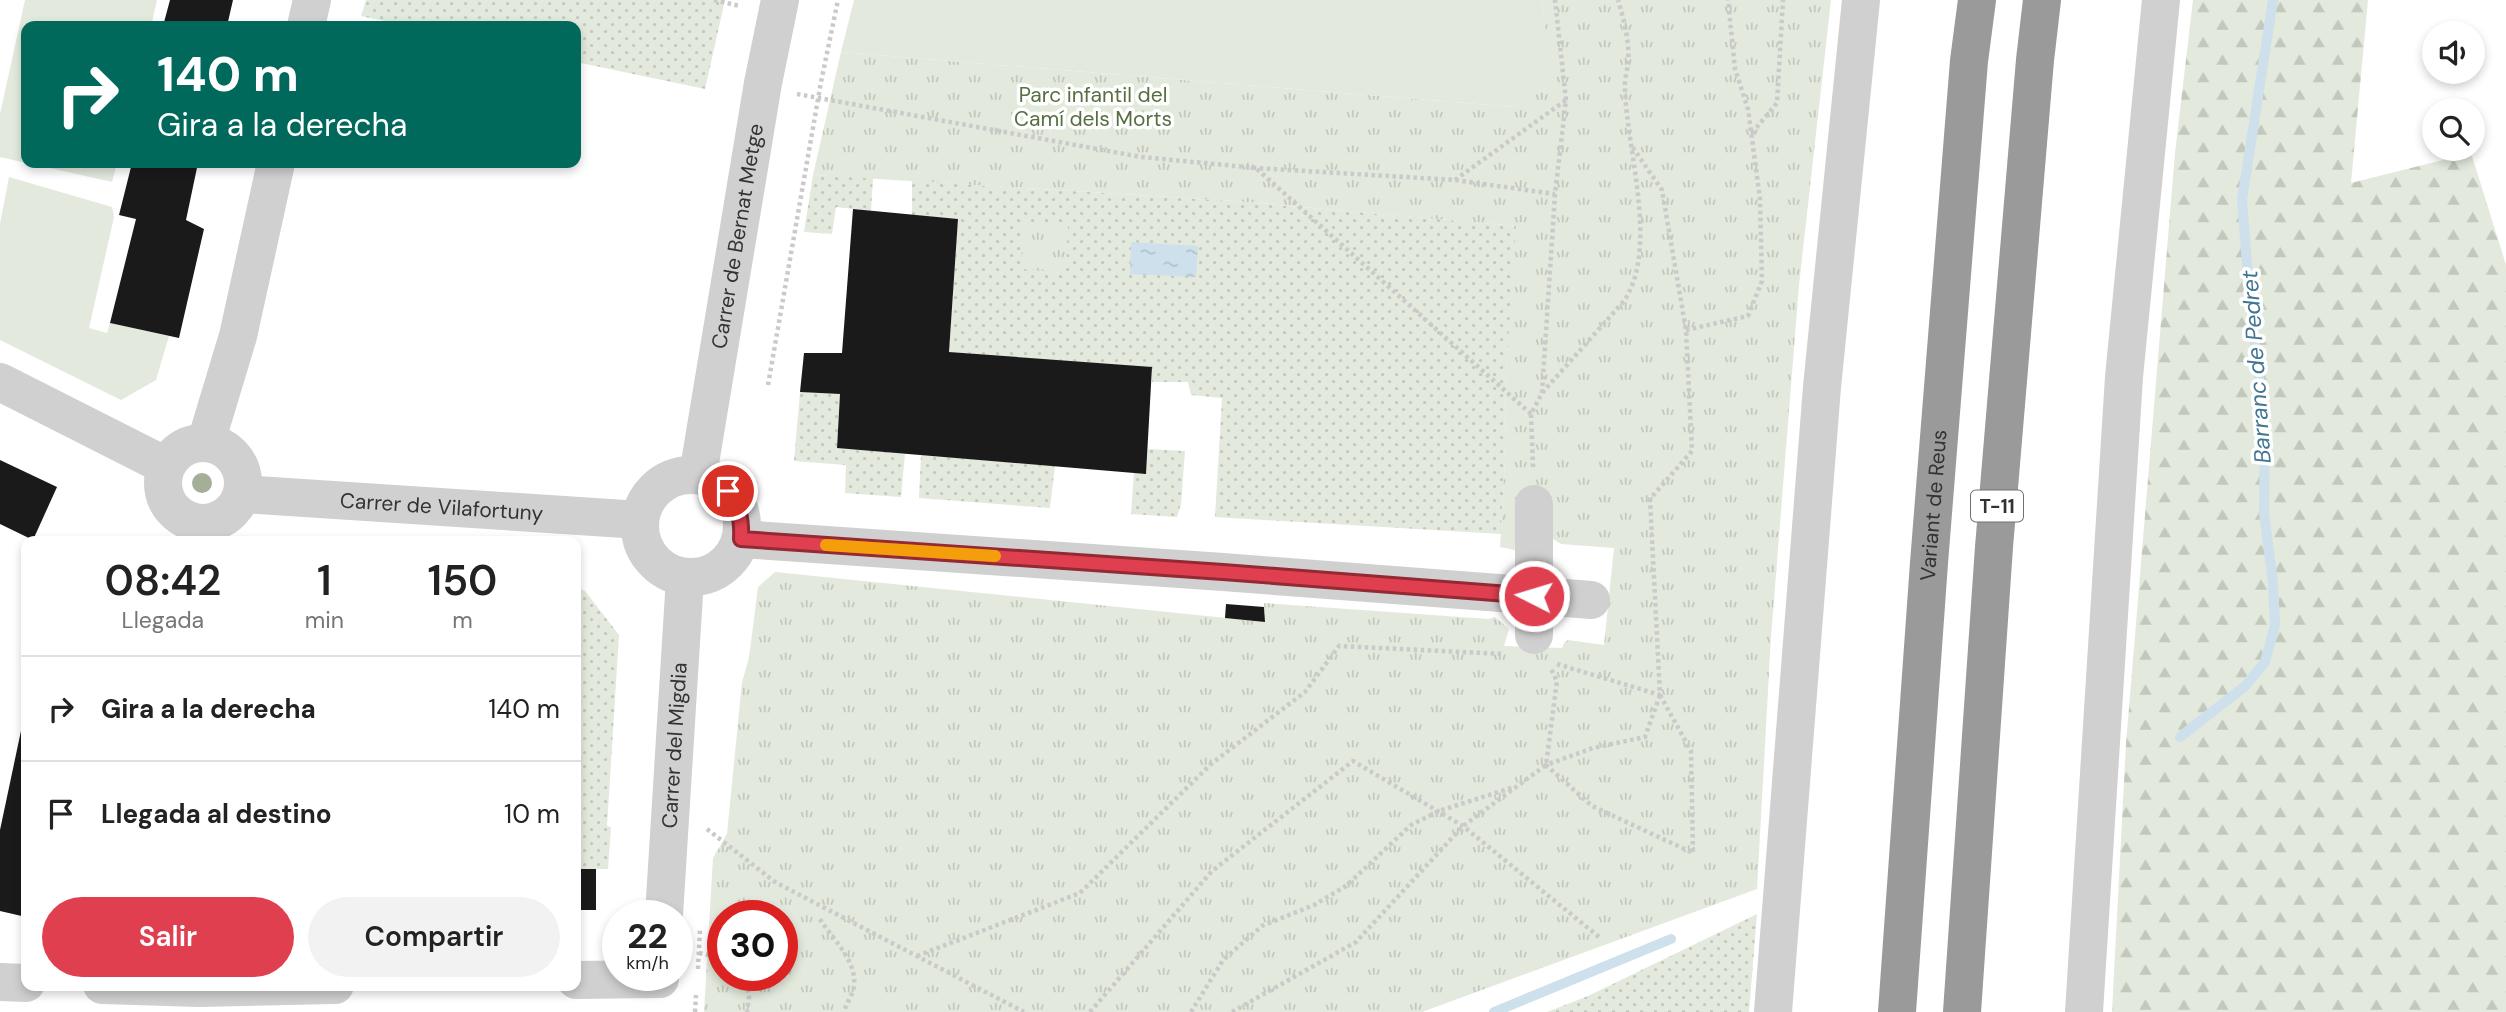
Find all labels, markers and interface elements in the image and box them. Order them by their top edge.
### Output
map controls [2422,21,2485,161]
button: sound [2422,21,2485,84]
text: 140 m [157,42,299,106]
icon: right [42,49,133,140]
park label: Parc infantil del Camí dels Morts [1014,81,1172,133]
button: search [2422,98,2485,161]
text: Gira a la derecha [157,104,407,146]
street label: Carrer de Bernat Metge [705,122,770,351]
water label: Barranc de Pedret [2234,269,2278,465]
street label: Variant de Reus [1914,429,1954,582]
pin [698,461,758,521]
icon: arrive [709,472,747,510]
street label: Carrer de Vilafortuny [339,486,544,528]
road number: T-11 [1971,491,2023,522]
text: 08:42 [105,553,221,608]
text: 1 [317,553,332,608]
text: 150 [428,553,497,608]
position arrow [1497,559,1571,633]
text: Llegada [122,605,204,635]
text: min [305,605,344,635]
text: m [452,605,473,635]
street label: Carrer del Migdia [655,662,694,829]
icon: right [42,690,80,728]
text: Gira a la derecha [101,692,316,726]
text: 140 m [488,692,560,726]
icon: arrive [42,795,80,833]
text: Llegada al destino [101,797,332,831]
text: 10 m [504,797,560,831]
button: Salir [42,897,294,977]
button: Compartir [308,897,560,977]
speed limit sign: 30 [707,900,798,991]
text: 22 [627,913,668,959]
text: km/h [626,951,669,975]

